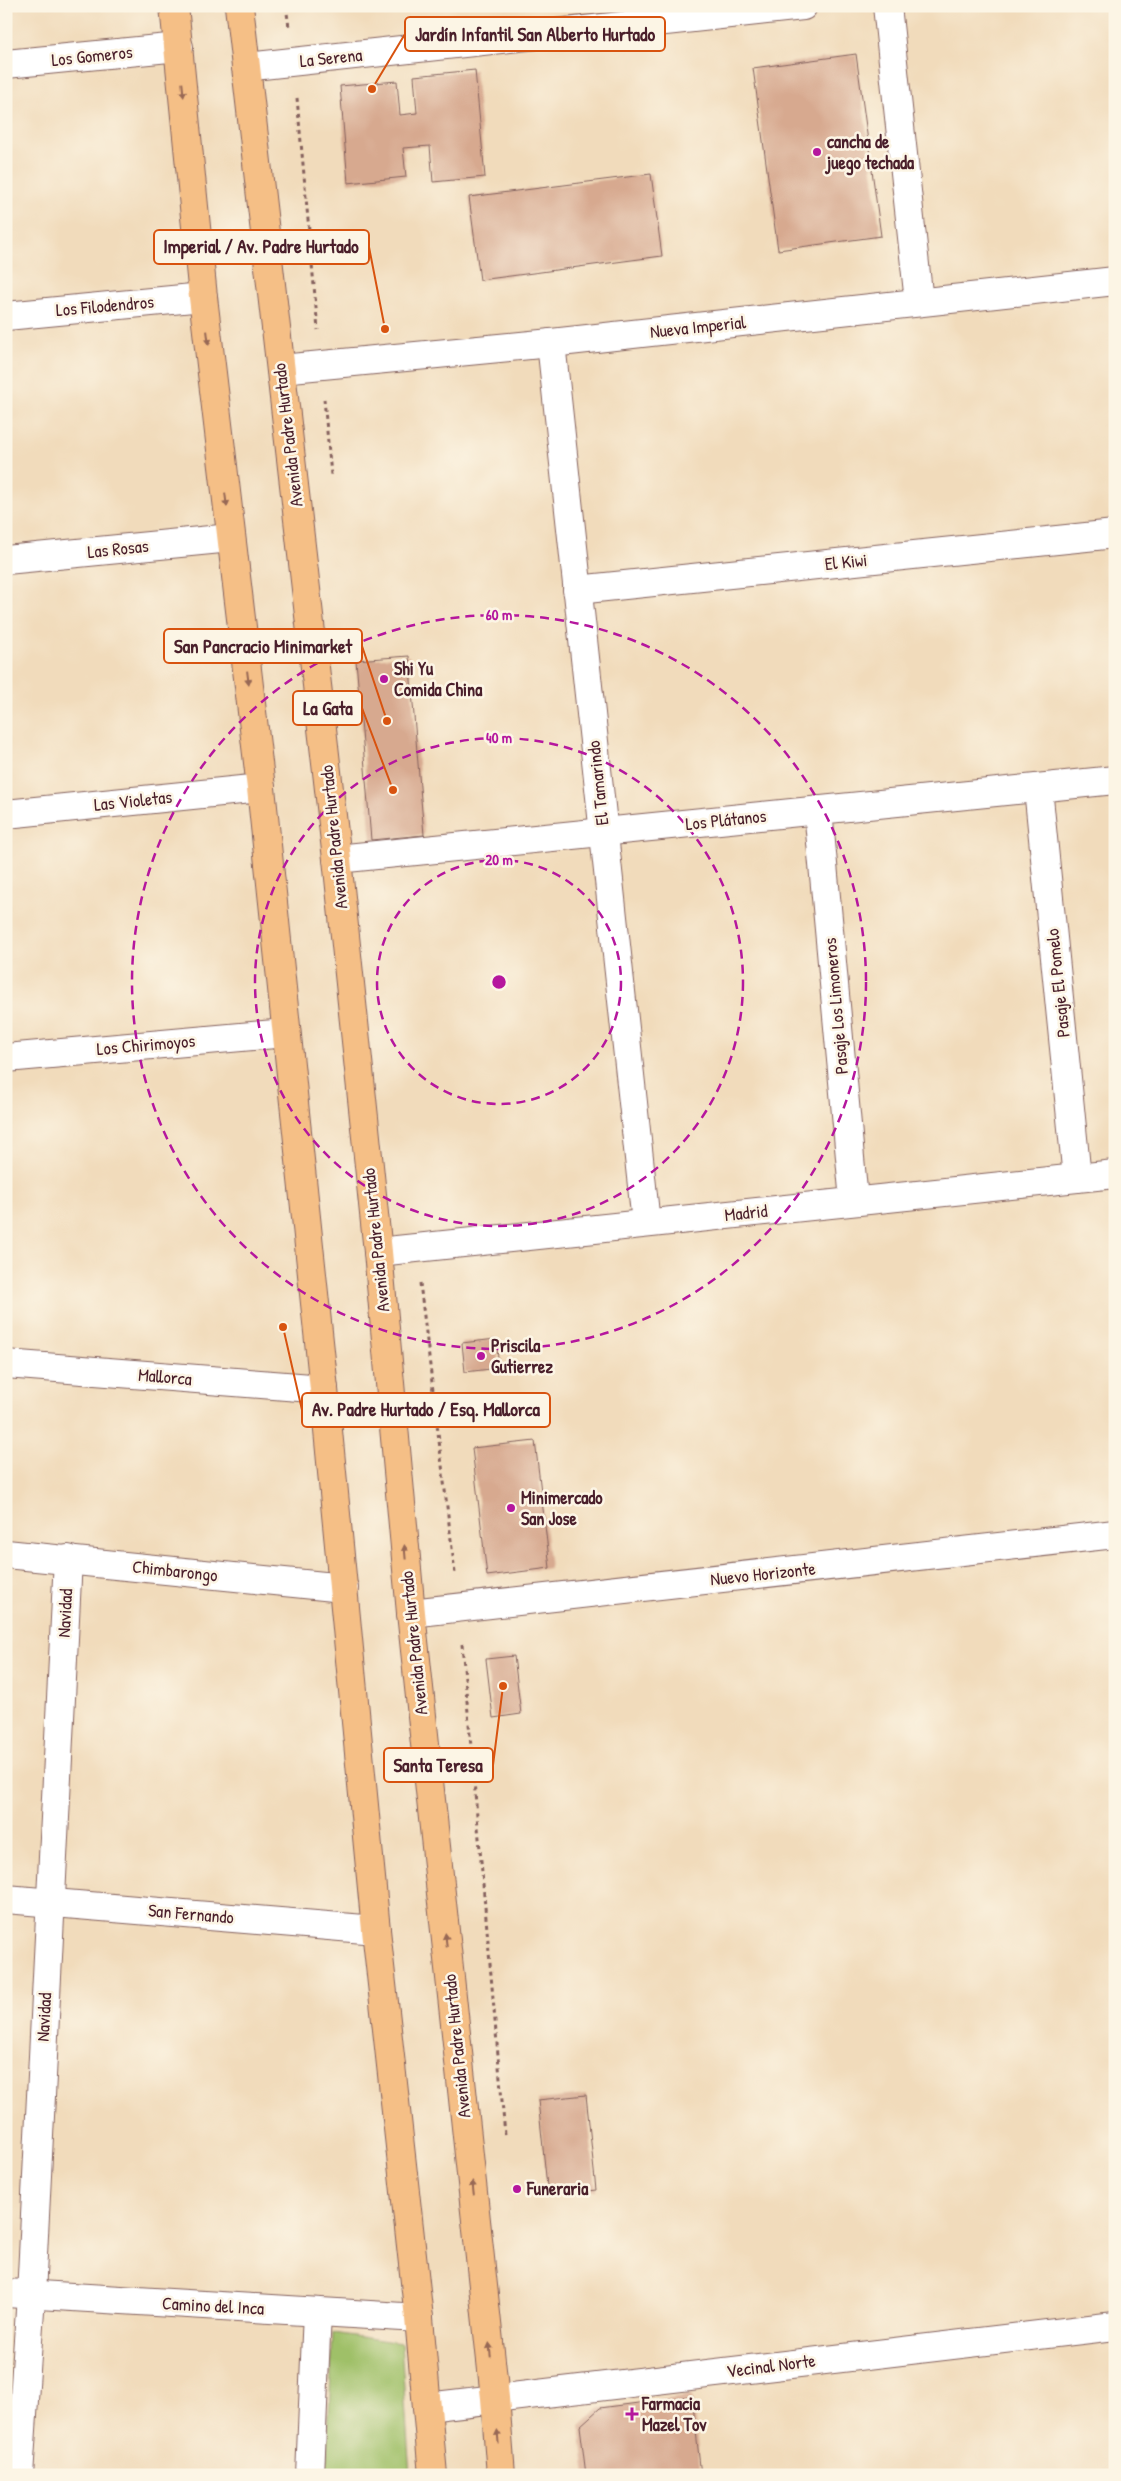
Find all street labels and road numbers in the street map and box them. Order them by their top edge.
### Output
street label: Los Gomeros [50,39,134,72]
street label: La Serena [299,42,363,73]
street label: Los Filodendros [55,289,155,322]
street label: Nueva Imperial [649,309,747,344]
street label: Avenida Padre Hurtado [266,362,309,508]
street label: Las Rosas [86,533,150,564]
street label: El Kiwi [823,547,868,576]
street label: El Tamarindo [581,739,614,827]
street label: Avenida Padre Hurtado [314,764,353,910]
street label: Las Violetas [93,784,173,817]
street label: Los Plátanos [684,803,768,836]
street label: Pasaje El Pomelo [1039,927,1076,1039]
street label: Pasaje Los Limoneros [817,937,854,1075]
street label: Los Chirimoyos [96,1028,196,1061]
street label: Avenida Padre Hurtado [356,1167,395,1313]
street label: Madrid [723,1198,769,1227]
street label: Mallorca [137,1362,193,1391]
street label: Chimbarongo [131,1554,219,1587]
street label: Nuevo Horizonte [709,1556,817,1591]
street label: Avenida Padre Hurtado [394,1570,433,1716]
street label: Navidad [51,1588,78,1638]
street label: San Fernando [147,1897,235,1930]
street label: Avenida Padre Hurtado [437,1973,476,2119]
street label: Navidad [30,1992,57,2042]
street label: Camino del Inca [161,2290,265,2321]
street label: Vecinal Norte [725,2348,817,2383]

